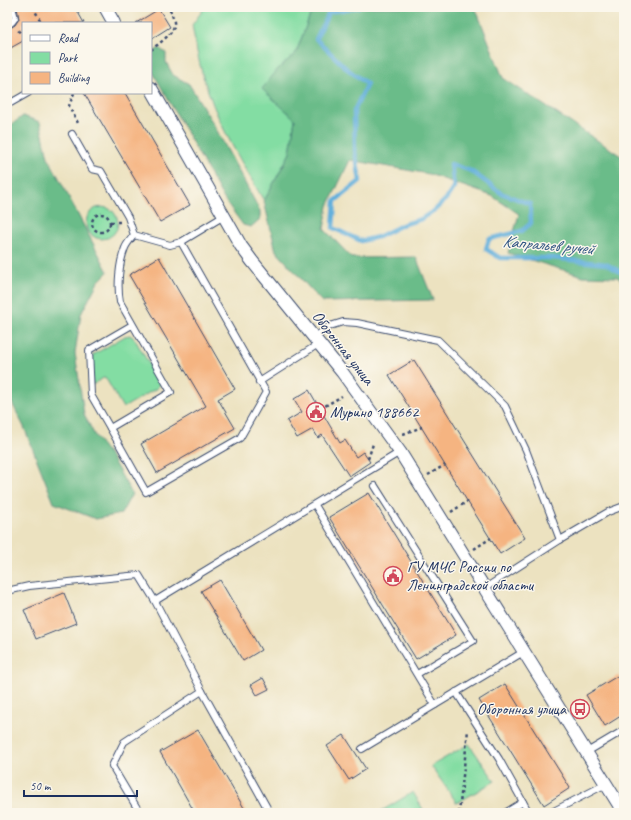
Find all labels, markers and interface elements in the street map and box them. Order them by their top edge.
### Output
legend [22,22,152,94]
text: Road [58,30,80,46]
text: Park [58,50,79,66]
text: Building [58,70,90,86]
water label: Капральев ручей [502,231,598,260]
street label: Оборонная улица [308,307,379,390]
public building icon: Мурино 188662 [305,401,327,423]
place label: Мурино 188662 [330,402,420,422]
place label: ГУ МЧС России по Ленинградской области [407,557,534,595]
public building icon: ГУ МЧС России по Ленинградской области [382,565,404,587]
bus stop icon: Оборонная улица [569,698,591,720]
place label: Оборонная улица [477,699,567,719]
scale bar [24,772,137,798]
text: 50 m [30,778,52,794]

